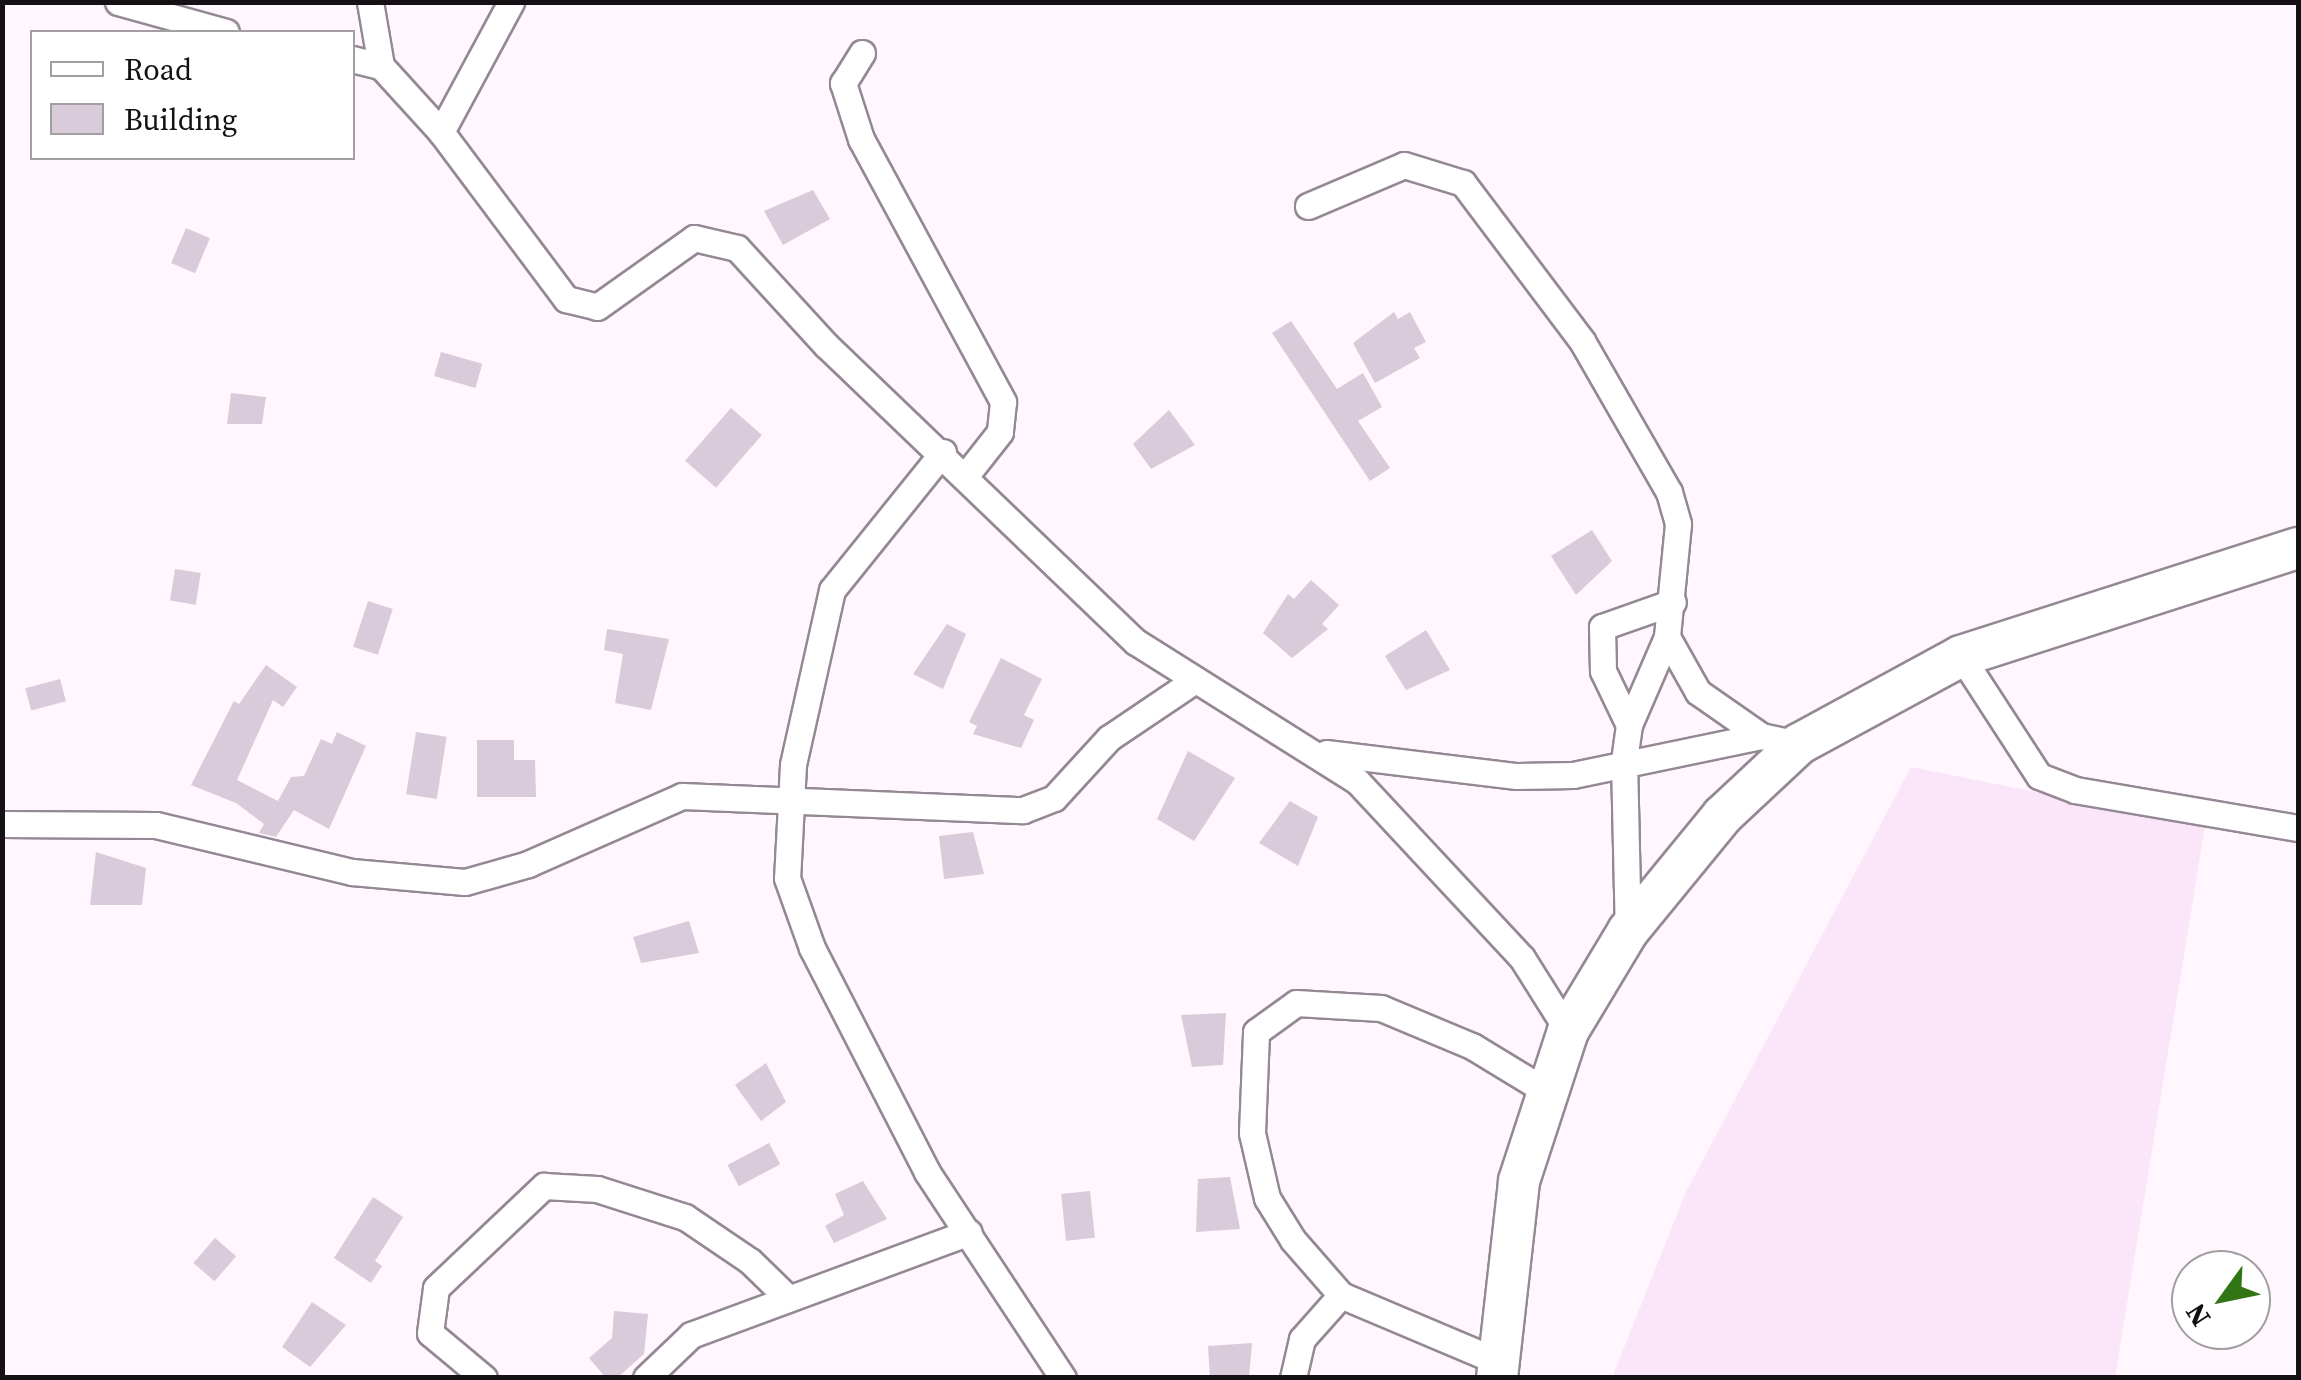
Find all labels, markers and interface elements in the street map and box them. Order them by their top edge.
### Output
legend [30,30,355,160]
text: Road [124,49,192,90]
text: Building [124,99,237,140]
north arrow [2171,1250,2271,1350]
text: N [2176,1296,2219,1334]

